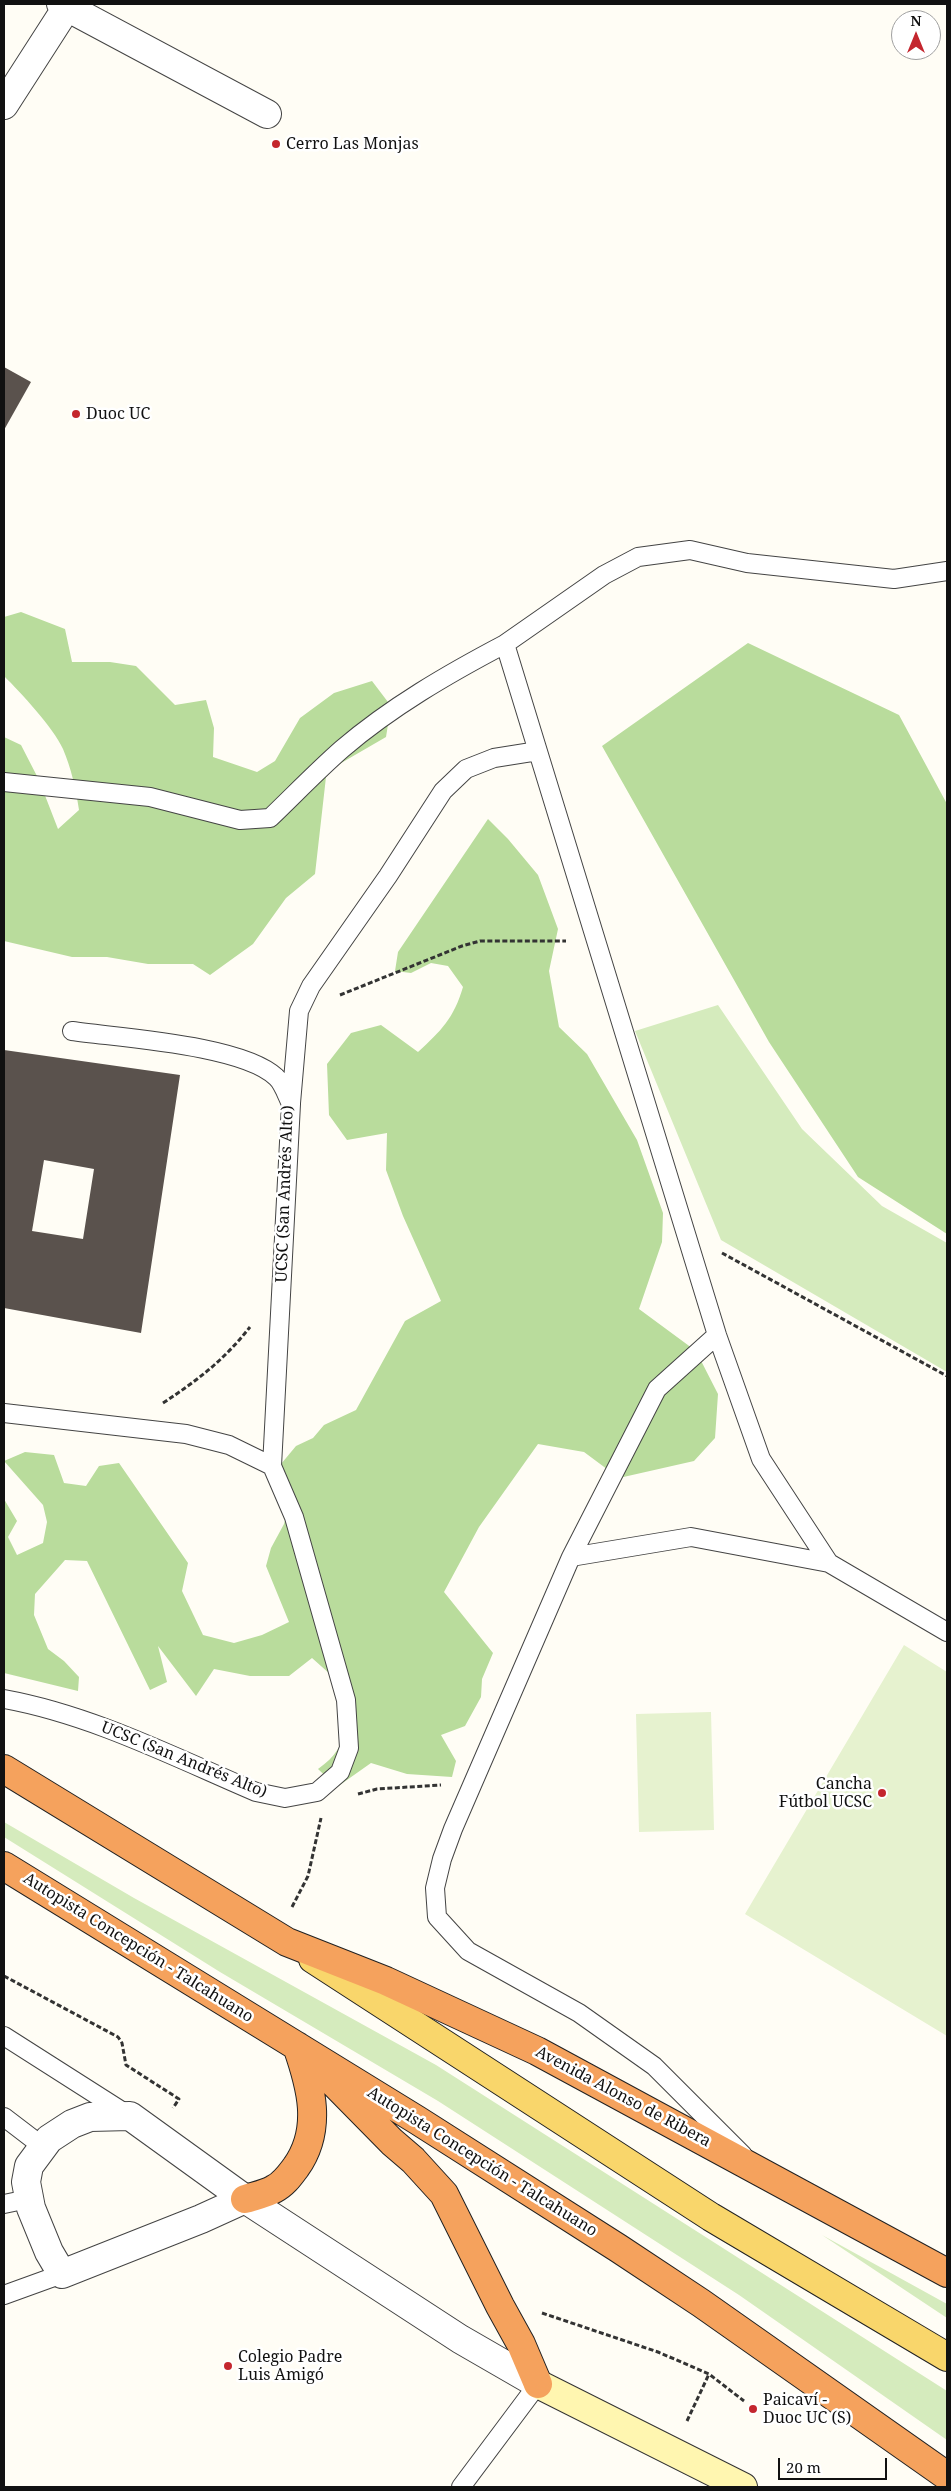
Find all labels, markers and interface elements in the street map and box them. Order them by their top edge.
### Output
north arrow [891,10,941,60]
text: N [910,11,922,30]
place label: Cerro Las Monjas [286,134,419,154]
marker: Cerro Las Monjas [270,138,282,150]
place label: Duoc UC [86,404,150,424]
marker: Duoc UC [70,408,82,420]
street label: UCSC (San Andrés Alto) [272,1105,298,1283]
street label: UCSC (San Andrés Alto) [98,1718,270,1802]
place label: Cancha Fútbol UCSC [779,1774,872,1812]
marker: Cancha Fútbol UCSC [876,1787,888,1799]
street label: Autopista Concepción - Talcahuano [20,1869,256,2027]
street label: Avenida Alonso de Ribera [532,2043,714,2151]
street label: Autopista Concepción - Talcahuano [364,2083,600,2241]
place label: Colegio Padre Luis Amigó [238,2347,342,2385]
marker: Colegio Padre Luis Amigó [222,2360,234,2372]
place label: Paicaví - Duoc UC (S) [763,2390,851,2428]
marker: Paicaví - Duoc UC (S) [747,2403,759,2415]
scale bar [781,2448,890,2480]
text: 20 m [786,2457,821,2477]

